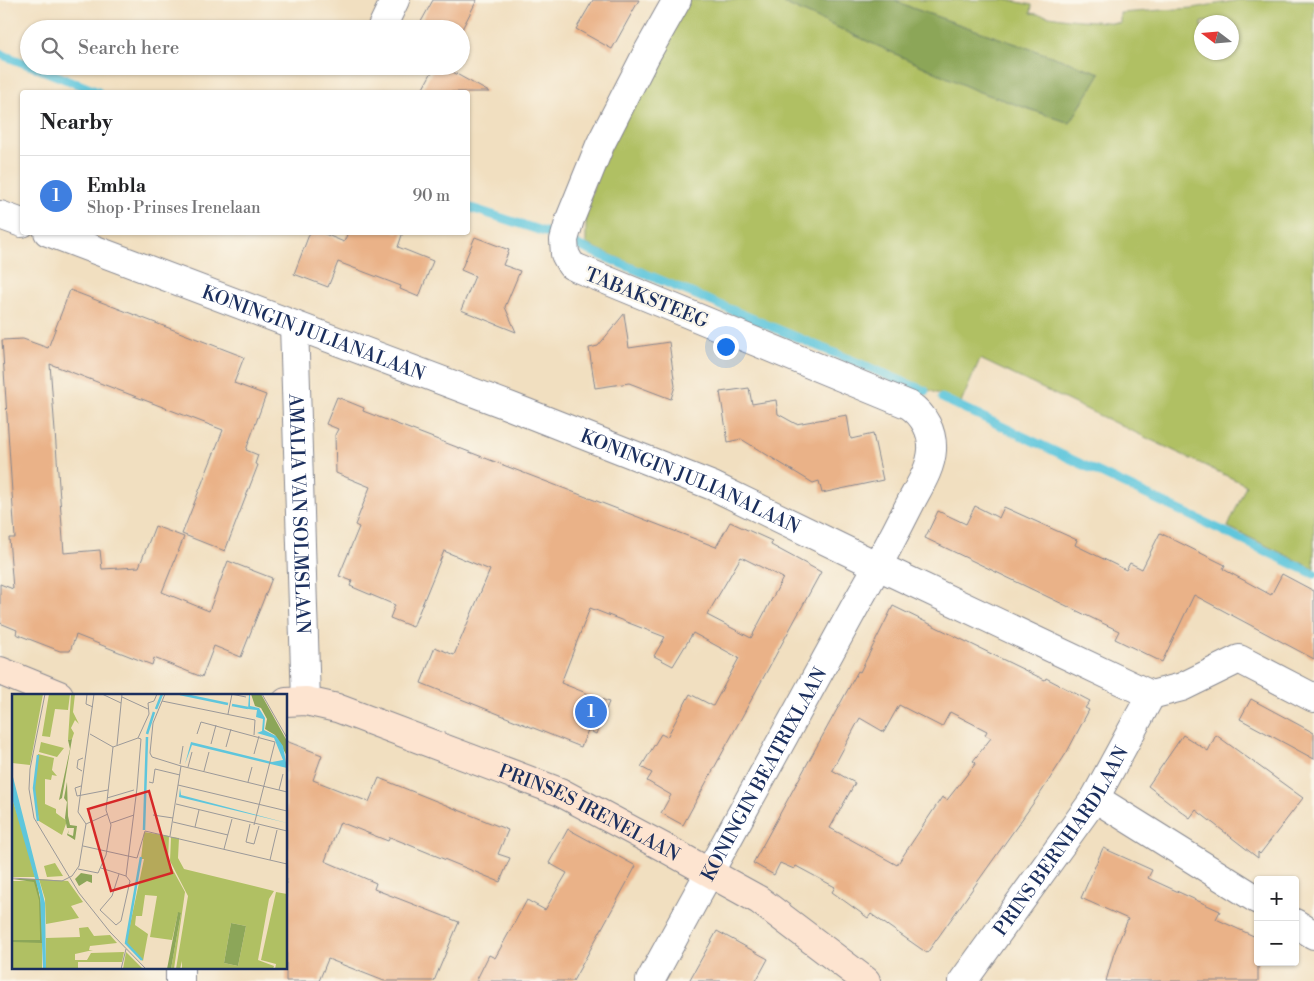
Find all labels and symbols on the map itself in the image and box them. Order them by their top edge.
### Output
north arrow [1194,15,1239,60]
street label: TABAKSTEEG [581,262,712,334]
street label: KONINGIN JULIANALAAN [198,280,428,386]
your location [713,334,739,360]
street label: AMALIA VAN SOLMSLAAN [283,393,315,634]
street label: KONINGIN JULIANALAAN [577,424,804,539]
street label: KONINGIN BEATRIXLAAN [696,664,832,885]
pin: 1 [575,693,607,731]
inset map [12,694,288,968]
street label: PRINS BERNHARDLAAN [989,742,1134,941]
street label: PRINSES IRENELAAN [495,759,684,867]

